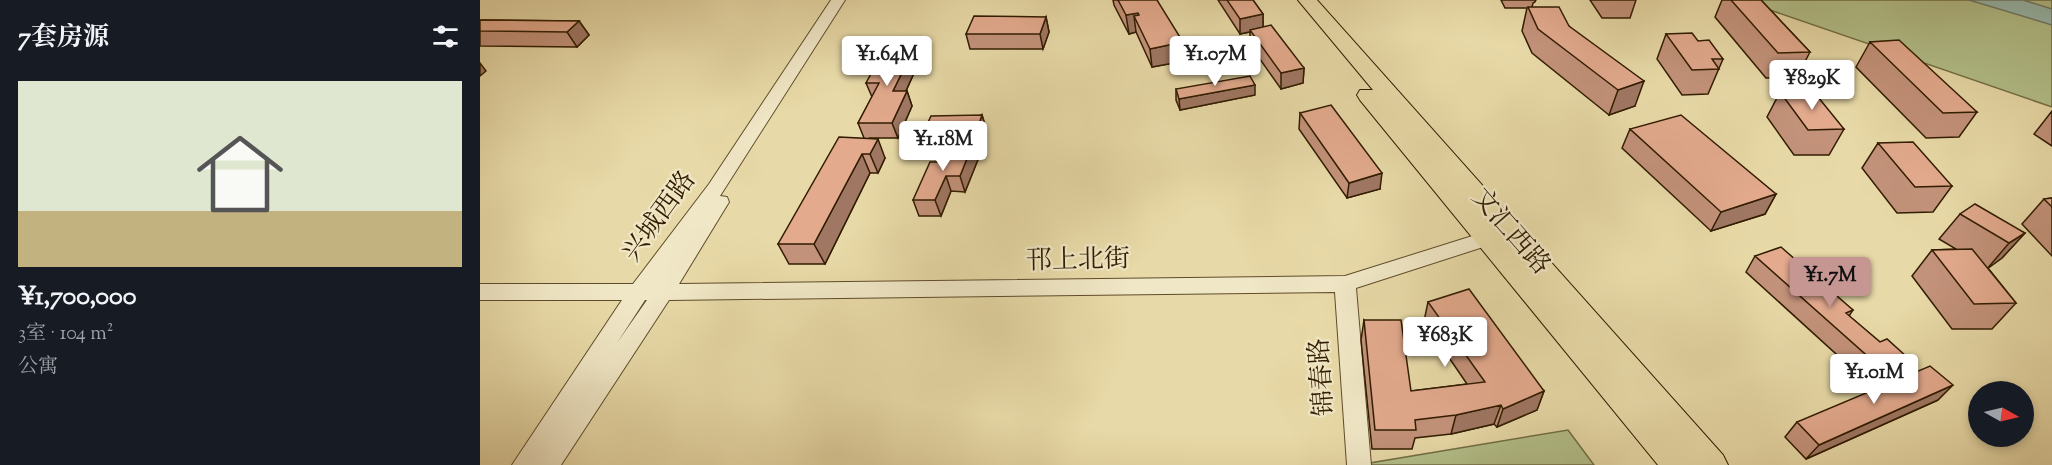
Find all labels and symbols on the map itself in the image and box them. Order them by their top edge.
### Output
pin: ¥1.64M [838,36,936,87]
pin: ¥1.07M [1166,36,1264,87]
pin: ¥829K [1770,60,1854,111]
pin: ¥1.18M [894,121,992,172]
street label: 兴城西路 [614,164,706,270]
street label: 文汇西路 [1462,181,1558,283]
street label: 邗上北街 [1026,242,1130,280]
pin: ¥1.7M [1788,257,1872,308]
pin: ¥683K [1403,317,1487,368]
street label: 锦春路 [1302,337,1344,417]
pin: ¥1.01M [1825,354,1923,405]
north arrow [1968,381,2034,447]

